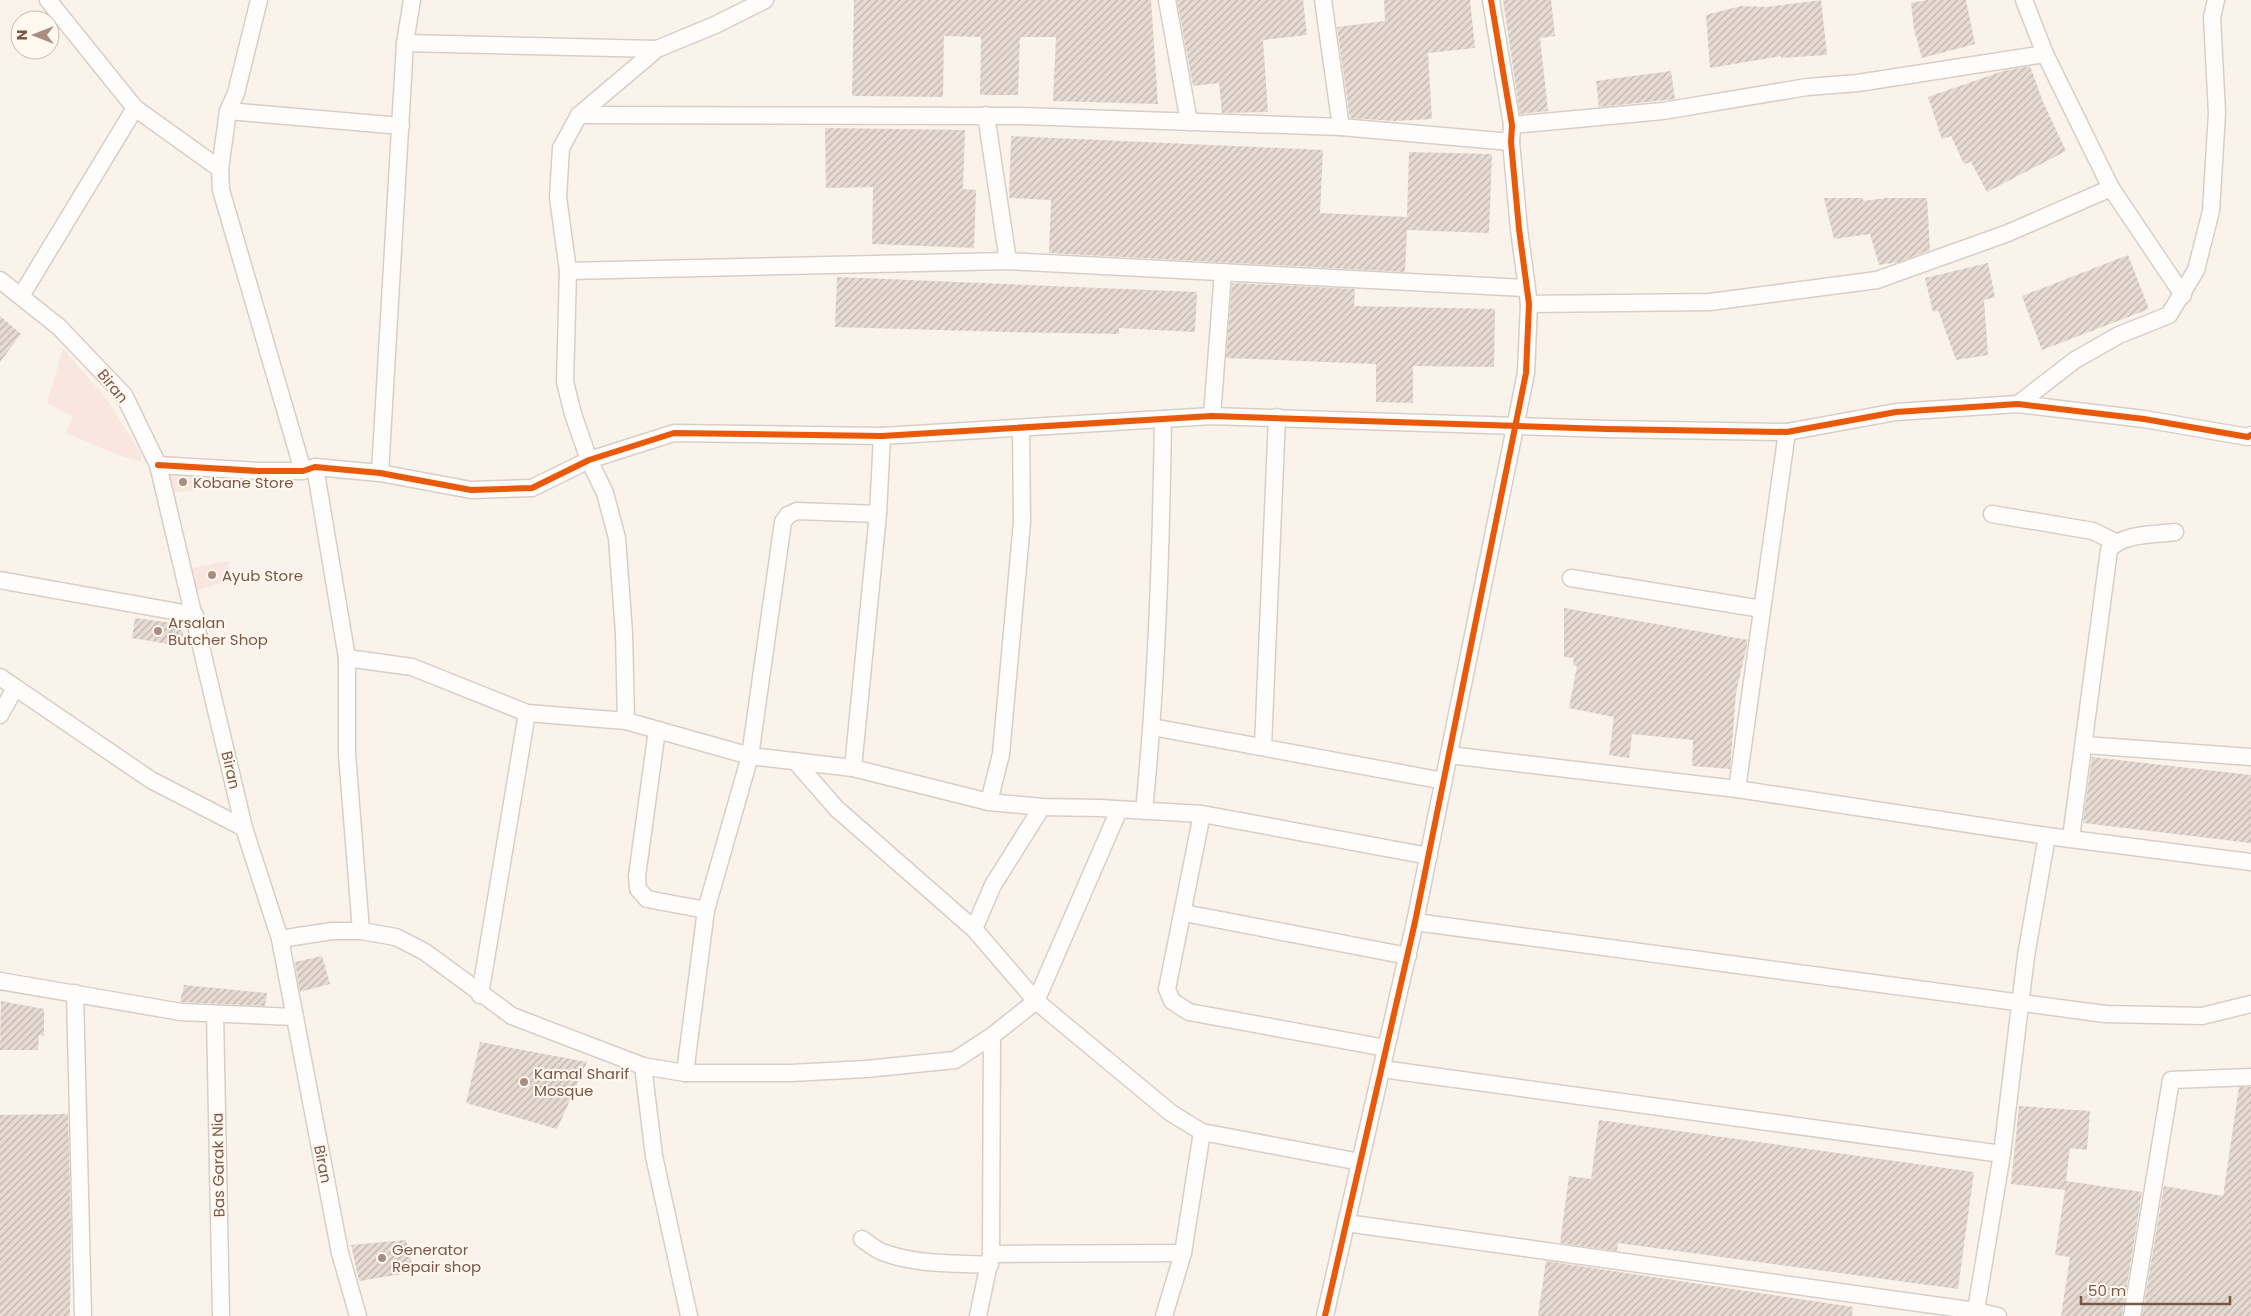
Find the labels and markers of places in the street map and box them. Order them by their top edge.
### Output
place label: Kobane Store [193,472,294,493]
marker: Kobane Store [177,476,189,488]
place label: Ayub Store [222,565,303,586]
marker: Ayub Store [206,569,218,581]
place label: Arsalan Butcher Shop [168,612,268,650]
marker: Arsalan Butcher Shop [152,625,164,637]
place label: Kamal Sharif Mosque [534,1063,629,1101]
marker: Kamal Sharif Mosque [518,1076,530,1088]
place label: Generator Repair shop [392,1239,481,1277]
marker: Generator Repair shop [376,1252,388,1264]

